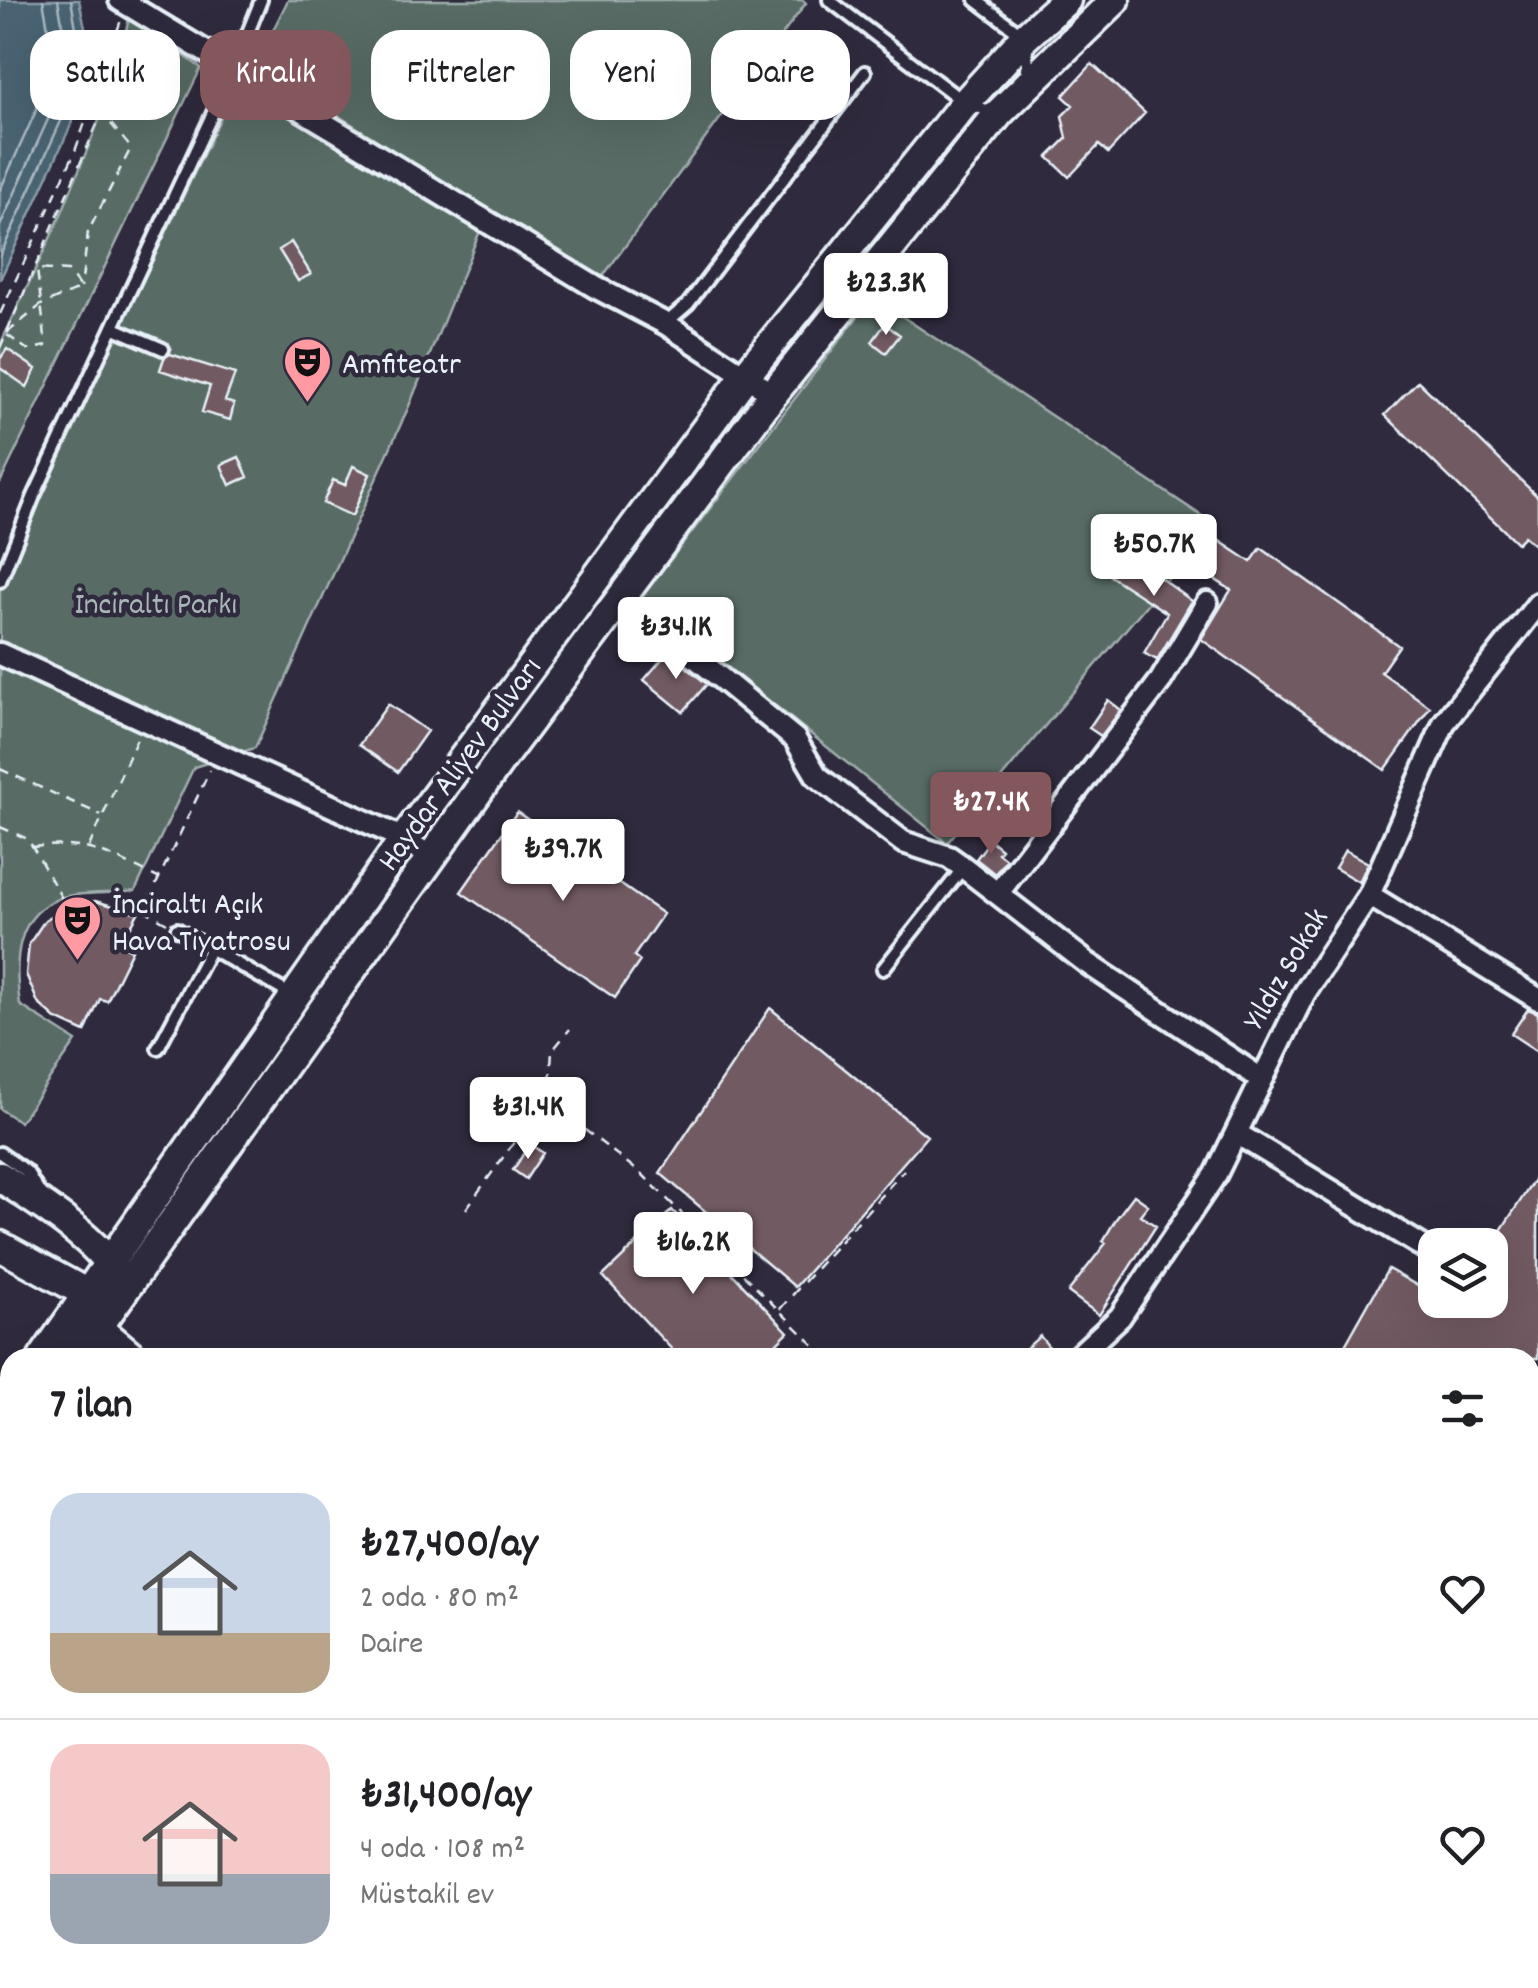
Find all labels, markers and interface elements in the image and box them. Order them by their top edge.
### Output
chip: Satılık [30,30,180,120]
chip: Kiralık [200,30,351,120]
chip: Filtreler [371,30,550,120]
chip: Yeni [570,30,691,120]
chip: Daire [711,30,850,120]
pin: ₺23.3K [805,253,967,338]
text: ₺23.3K [846,262,926,308]
theatre icon: Amfiteatr [281,336,333,404]
place label: Amfiteatr [342,344,461,390]
pin: ₺50.7K [1073,514,1235,599]
text: ₺50.7K [1113,523,1195,569]
park label: İnciraltı Parkı [75,584,237,630]
pin: ₺34.1K [595,597,757,682]
text: ₺34.1K [640,606,712,652]
street label: Haydar Aliyev Bulvarı [369,649,556,883]
pin: ₺27.4K [910,772,1072,857]
text: ₺27.4K [952,781,1030,827]
pin: ₺39.7K [482,819,644,904]
text: ₺39.7K [523,828,603,874]
place label: İnciraltı Açık Hava Tiyatrosu [112,884,291,967]
theatre icon: İnciraltı Açık Hava Tiyatrosu [51,894,103,962]
street label: Yıldız Sokak [1234,901,1343,1040]
pin: ₺31.4K [447,1077,609,1162]
text: ₺31.4K [492,1086,564,1132]
pin: ₺16.2K [612,1212,774,1297]
text: ₺16.2K [656,1221,730,1267]
map controls [1418,1228,1508,1318]
button: layers [1418,1228,1508,1318]
text: 7 ilan [50,1378,133,1438]
icon: filters [1435,1381,1490,1436]
text: ₺27,400/ay [360,1517,538,1577]
icon: home [130,1533,250,1653]
icon: heart [1435,1566,1490,1621]
text: 2 oda · 80 m² [360,1577,519,1623]
text: Daire [360,1623,423,1669]
text: ₺31,400/ay [360,1768,531,1828]
icon: home [130,1784,250,1904]
icon: heart [1435,1817,1490,1872]
text: 4 oda · 108 m² [360,1828,525,1874]
text: Müstakil ev [360,1874,494,1920]

